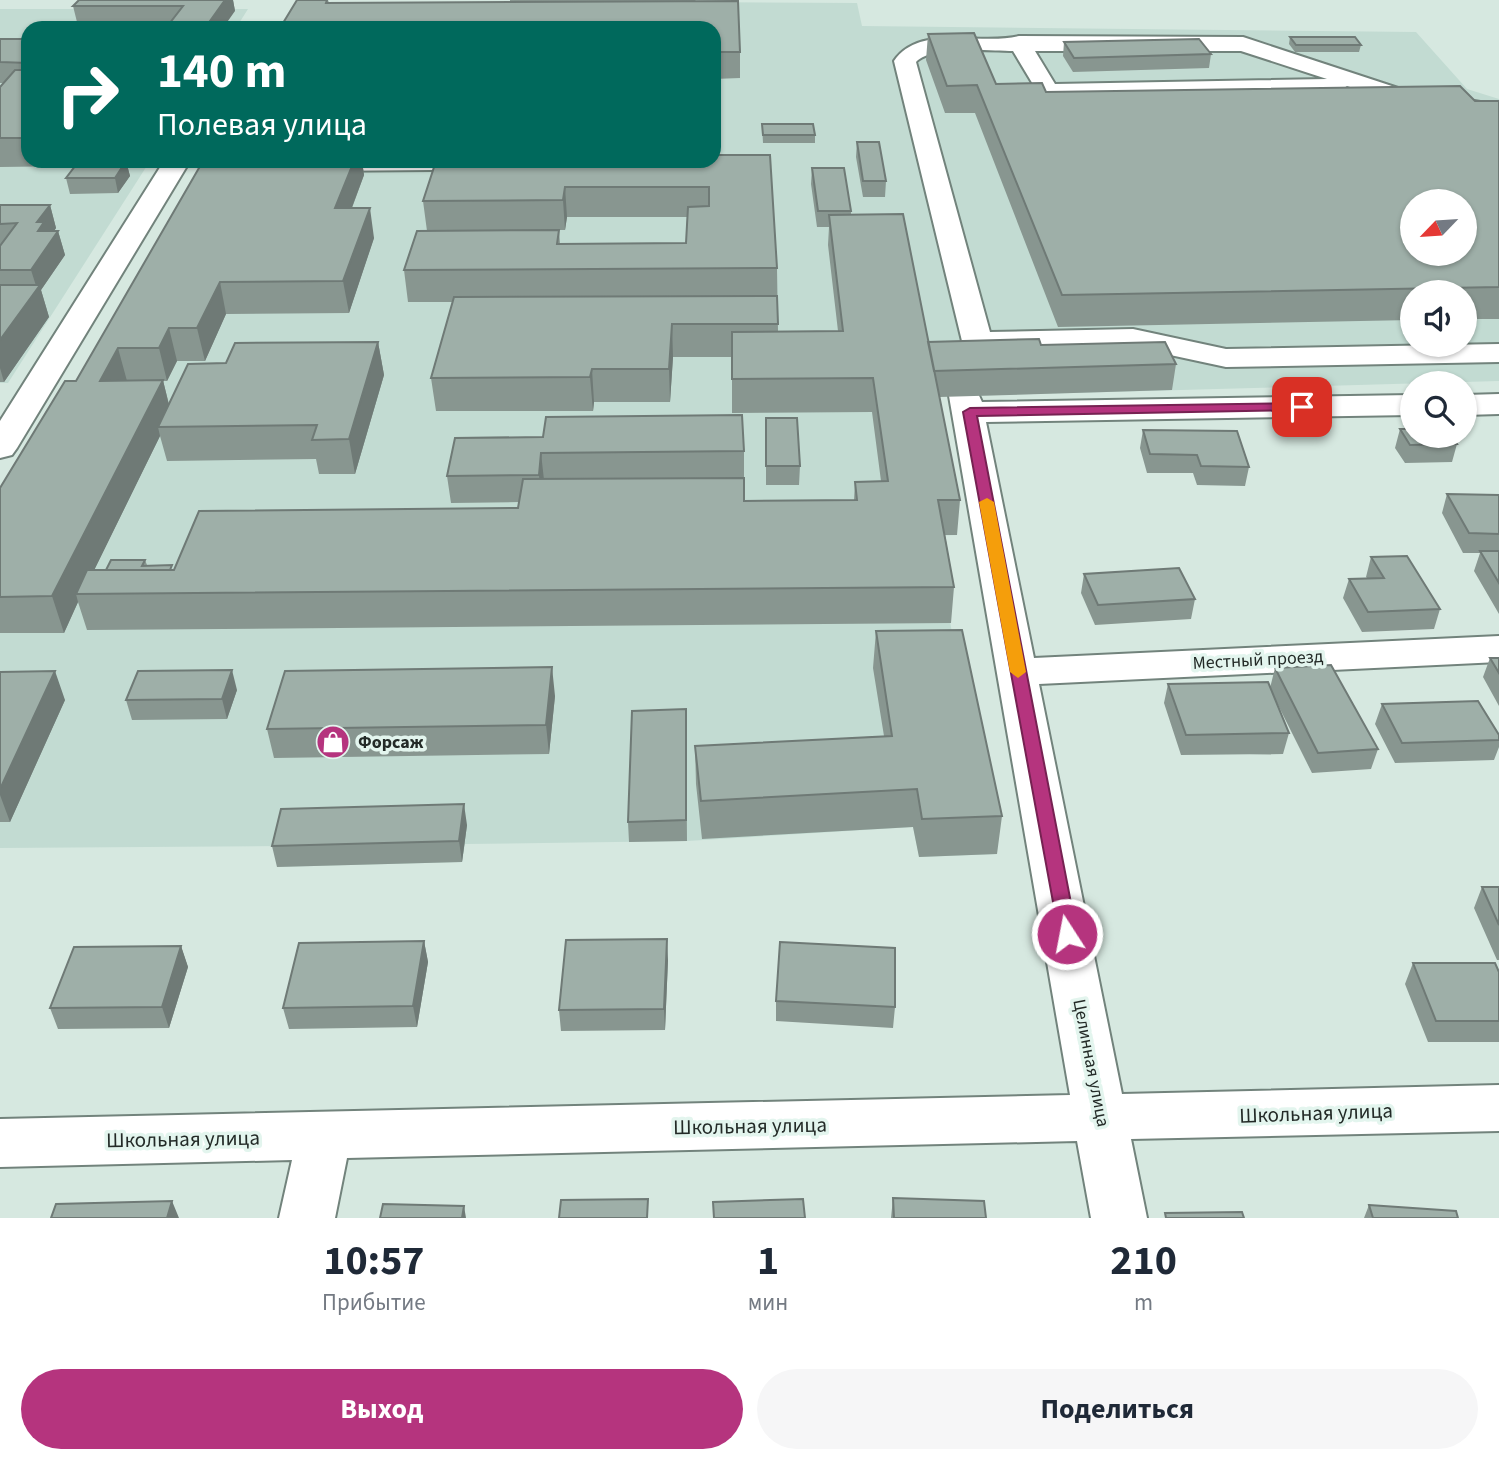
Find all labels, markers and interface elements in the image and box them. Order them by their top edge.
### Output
text: 140 m [157,37,286,107]
icon: right [42,49,133,140]
text: Полевая улица [157,102,367,148]
north arrow [1400,189,1477,266]
map controls [1400,189,1477,448]
button: sound [1400,280,1477,357]
button: search [1400,371,1477,448]
pin [1272,377,1332,437]
icon: arrive [1283,388,1321,426]
street label: Местный проезд [1192,644,1324,676]
shop icon: Форсаж [314,723,352,761]
place label: Форсаж [358,730,424,755]
position arrow [1030,897,1104,971]
street label: Целинная улица [1066,997,1116,1129]
street label: Школьная улица [1239,1095,1393,1131]
street label: Школьная улица [673,1110,827,1142]
street label: Школьная улица [106,1123,260,1155]
text: 10:57 [323,1231,425,1291]
text: 1 [757,1231,779,1291]
text: 210 [1110,1231,1177,1291]
text: Прибытие [322,1286,426,1319]
text: мин [748,1286,788,1319]
text: m [1134,1286,1153,1319]
button: Выход [21,1369,743,1449]
button: Поделиться [757,1369,1478,1449]

